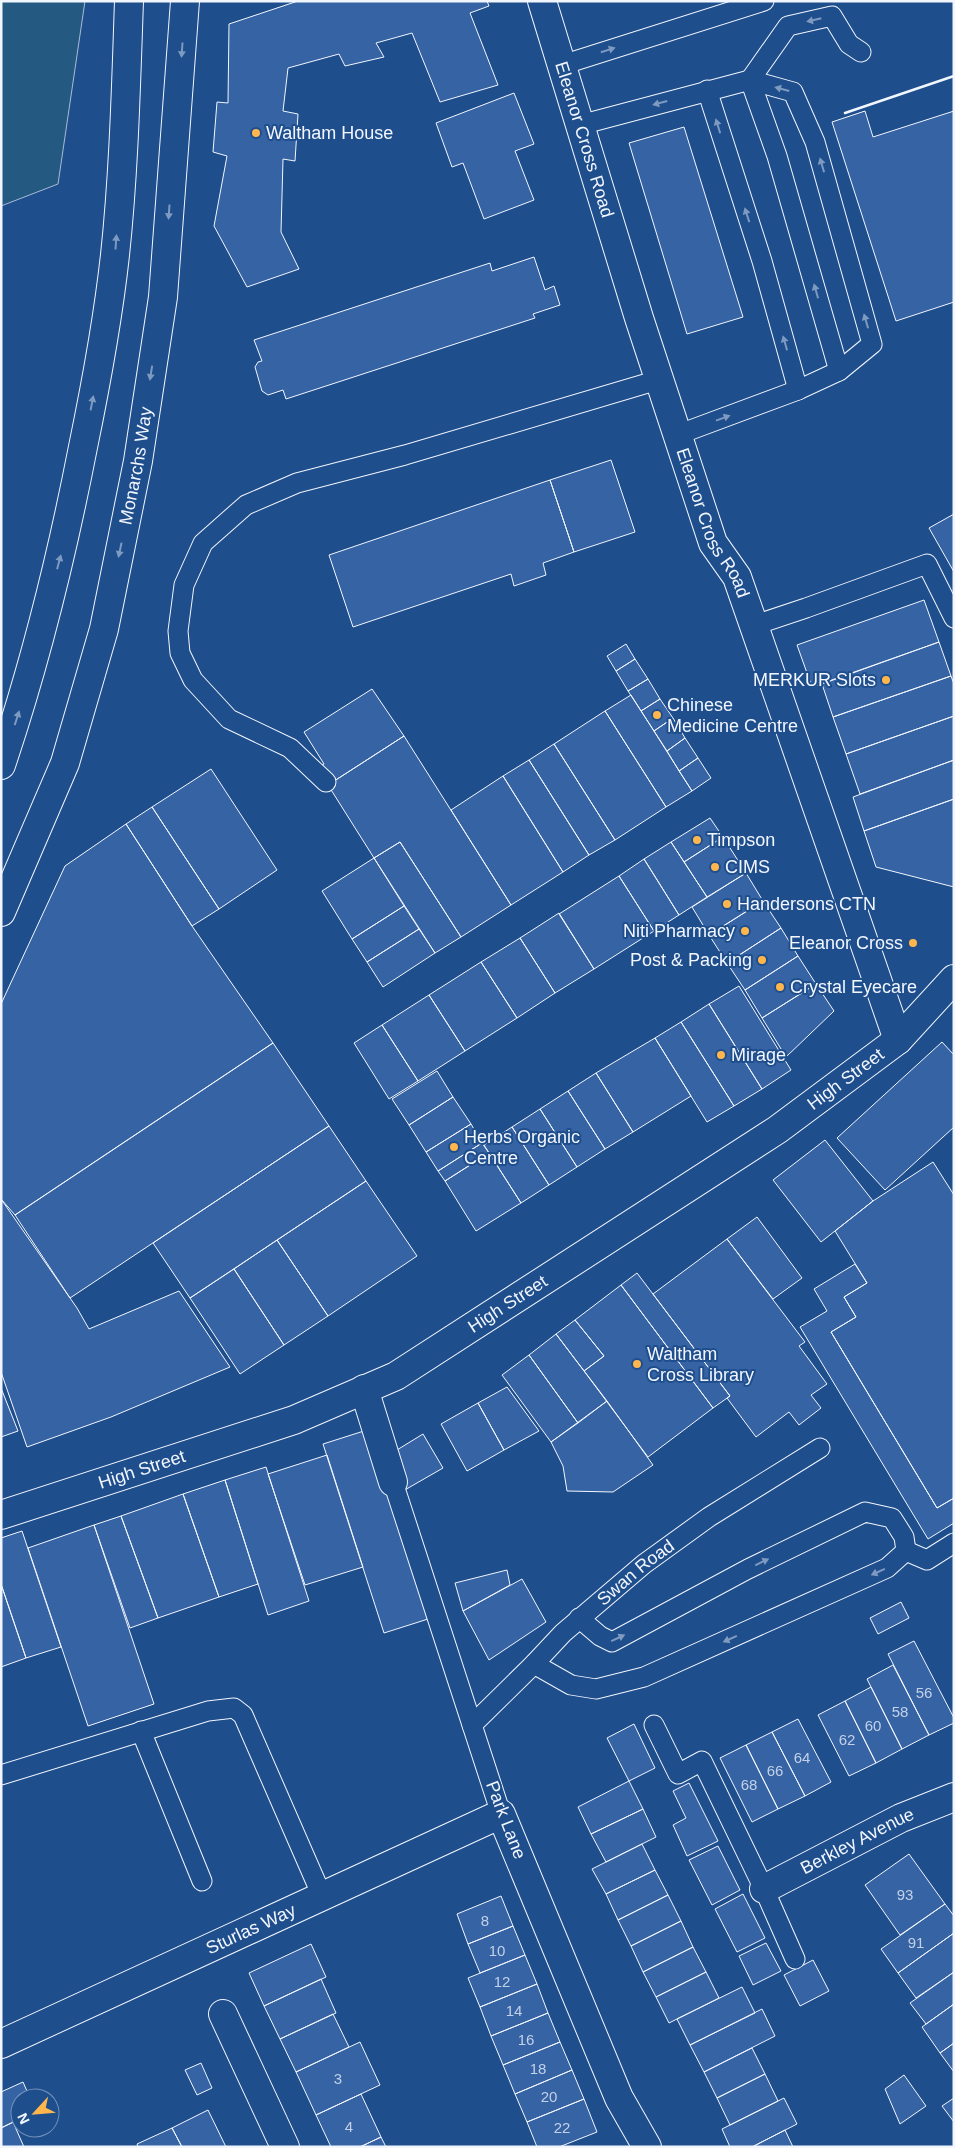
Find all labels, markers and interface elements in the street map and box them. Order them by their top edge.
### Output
one-way arrow [806,16,821,24]
one-way arrow [177,42,185,58]
one-way arrow [601,46,616,54]
street label: Eleanor Cross Road [551,59,618,220]
one-way arrow [774,85,789,93]
one-way arrow [653,99,668,107]
one-way arrow [714,118,722,133]
place label: Waltham House [266,123,393,143]
marker: Waltham House [250,127,262,139]
one-way arrow [817,158,825,173]
one-way arrow [165,204,173,220]
one-way arrow [742,207,750,222]
one-way arrow [112,234,120,250]
one-way arrow [811,283,819,298]
one-way arrow [862,314,870,329]
one-way arrow [781,336,789,351]
one-way arrow [147,366,155,382]
one-way arrow [89,394,97,410]
street label: Monarchs Way [115,406,156,527]
one-way arrow [716,414,731,422]
street label: Eleanor Cross Road [672,445,753,600]
one-way arrow [115,543,123,559]
one-way arrow [55,554,63,569]
place label: MERKUR Slots [753,670,876,690]
marker: MERKUR Slots [880,674,892,686]
place label: Chinese Medicine Centre [667,695,798,736]
marker: Chinese Medicine Centre [651,709,663,721]
one-way arrow [13,711,21,726]
place label: Timpson [707,830,775,850]
marker: Timpson [691,834,703,846]
place label: CIMS [725,857,770,877]
marker: CIMS [709,861,721,873]
place label: Handersons CTN [737,894,876,914]
marker: Handersons CTN [721,898,733,910]
place label: Niti Pharmacy [623,921,735,941]
marker: Niti Pharmacy [739,925,751,937]
place label: Eleanor Cross [789,933,903,953]
marker: Eleanor Cross [907,937,919,949]
place label: Post & Packing [630,950,752,970]
marker: Post & Packing [756,954,768,966]
place label: Crystal Eyecare [790,977,917,997]
marker: Crystal Eyecare [774,981,786,993]
street label: High Street [803,1044,888,1114]
place label: Mirage [731,1045,786,1065]
marker: Mirage [715,1049,727,1061]
place label: Herbs Organic Centre [464,1127,580,1168]
marker: Herbs Organic Centre [448,1141,460,1153]
street label: High Street [464,1271,551,1337]
place label: Waltham Cross Library [647,1344,754,1385]
marker: Waltham Cross Library [631,1358,643,1370]
street label: High Street [96,1446,188,1493]
street label: Swan Road [593,1536,678,1609]
one-way arrow [755,1558,769,1566]
one-way arrow [871,1569,885,1577]
one-way arrow [611,1634,626,1642]
one-way arrow [723,1635,737,1643]
house number: 56 [916,1684,932,1701]
house number: 58 [892,1703,908,1720]
house number: 60 [865,1717,881,1734]
house number: 62 [839,1731,855,1748]
house number: 64 [794,1749,810,1766]
house number: 66 [767,1762,783,1779]
house number: 68 [741,1776,757,1793]
street label: Park Lane [482,1778,530,1862]
street label: Berkley Avenue [797,1804,917,1878]
house number: 93 [897,1886,913,1903]
street label: Sturlas Way [203,1900,299,1958]
house number: 8 [481,1912,489,1929]
house number: 91 [908,1934,924,1951]
house number: 10 [489,1942,505,1959]
house number: 12 [494,1973,510,1990]
house number: 14 [506,2002,522,2019]
house number: 16 [518,2031,534,2048]
house number: 18 [530,2060,546,2077]
house number: 3 [334,2070,342,2087]
north arrow [10,2088,60,2138]
house number: 20 [541,2088,557,2105]
text: N [14,2111,33,2127]
house number: 4 [345,2118,353,2135]
house number: 22 [554,2119,570,2136]

